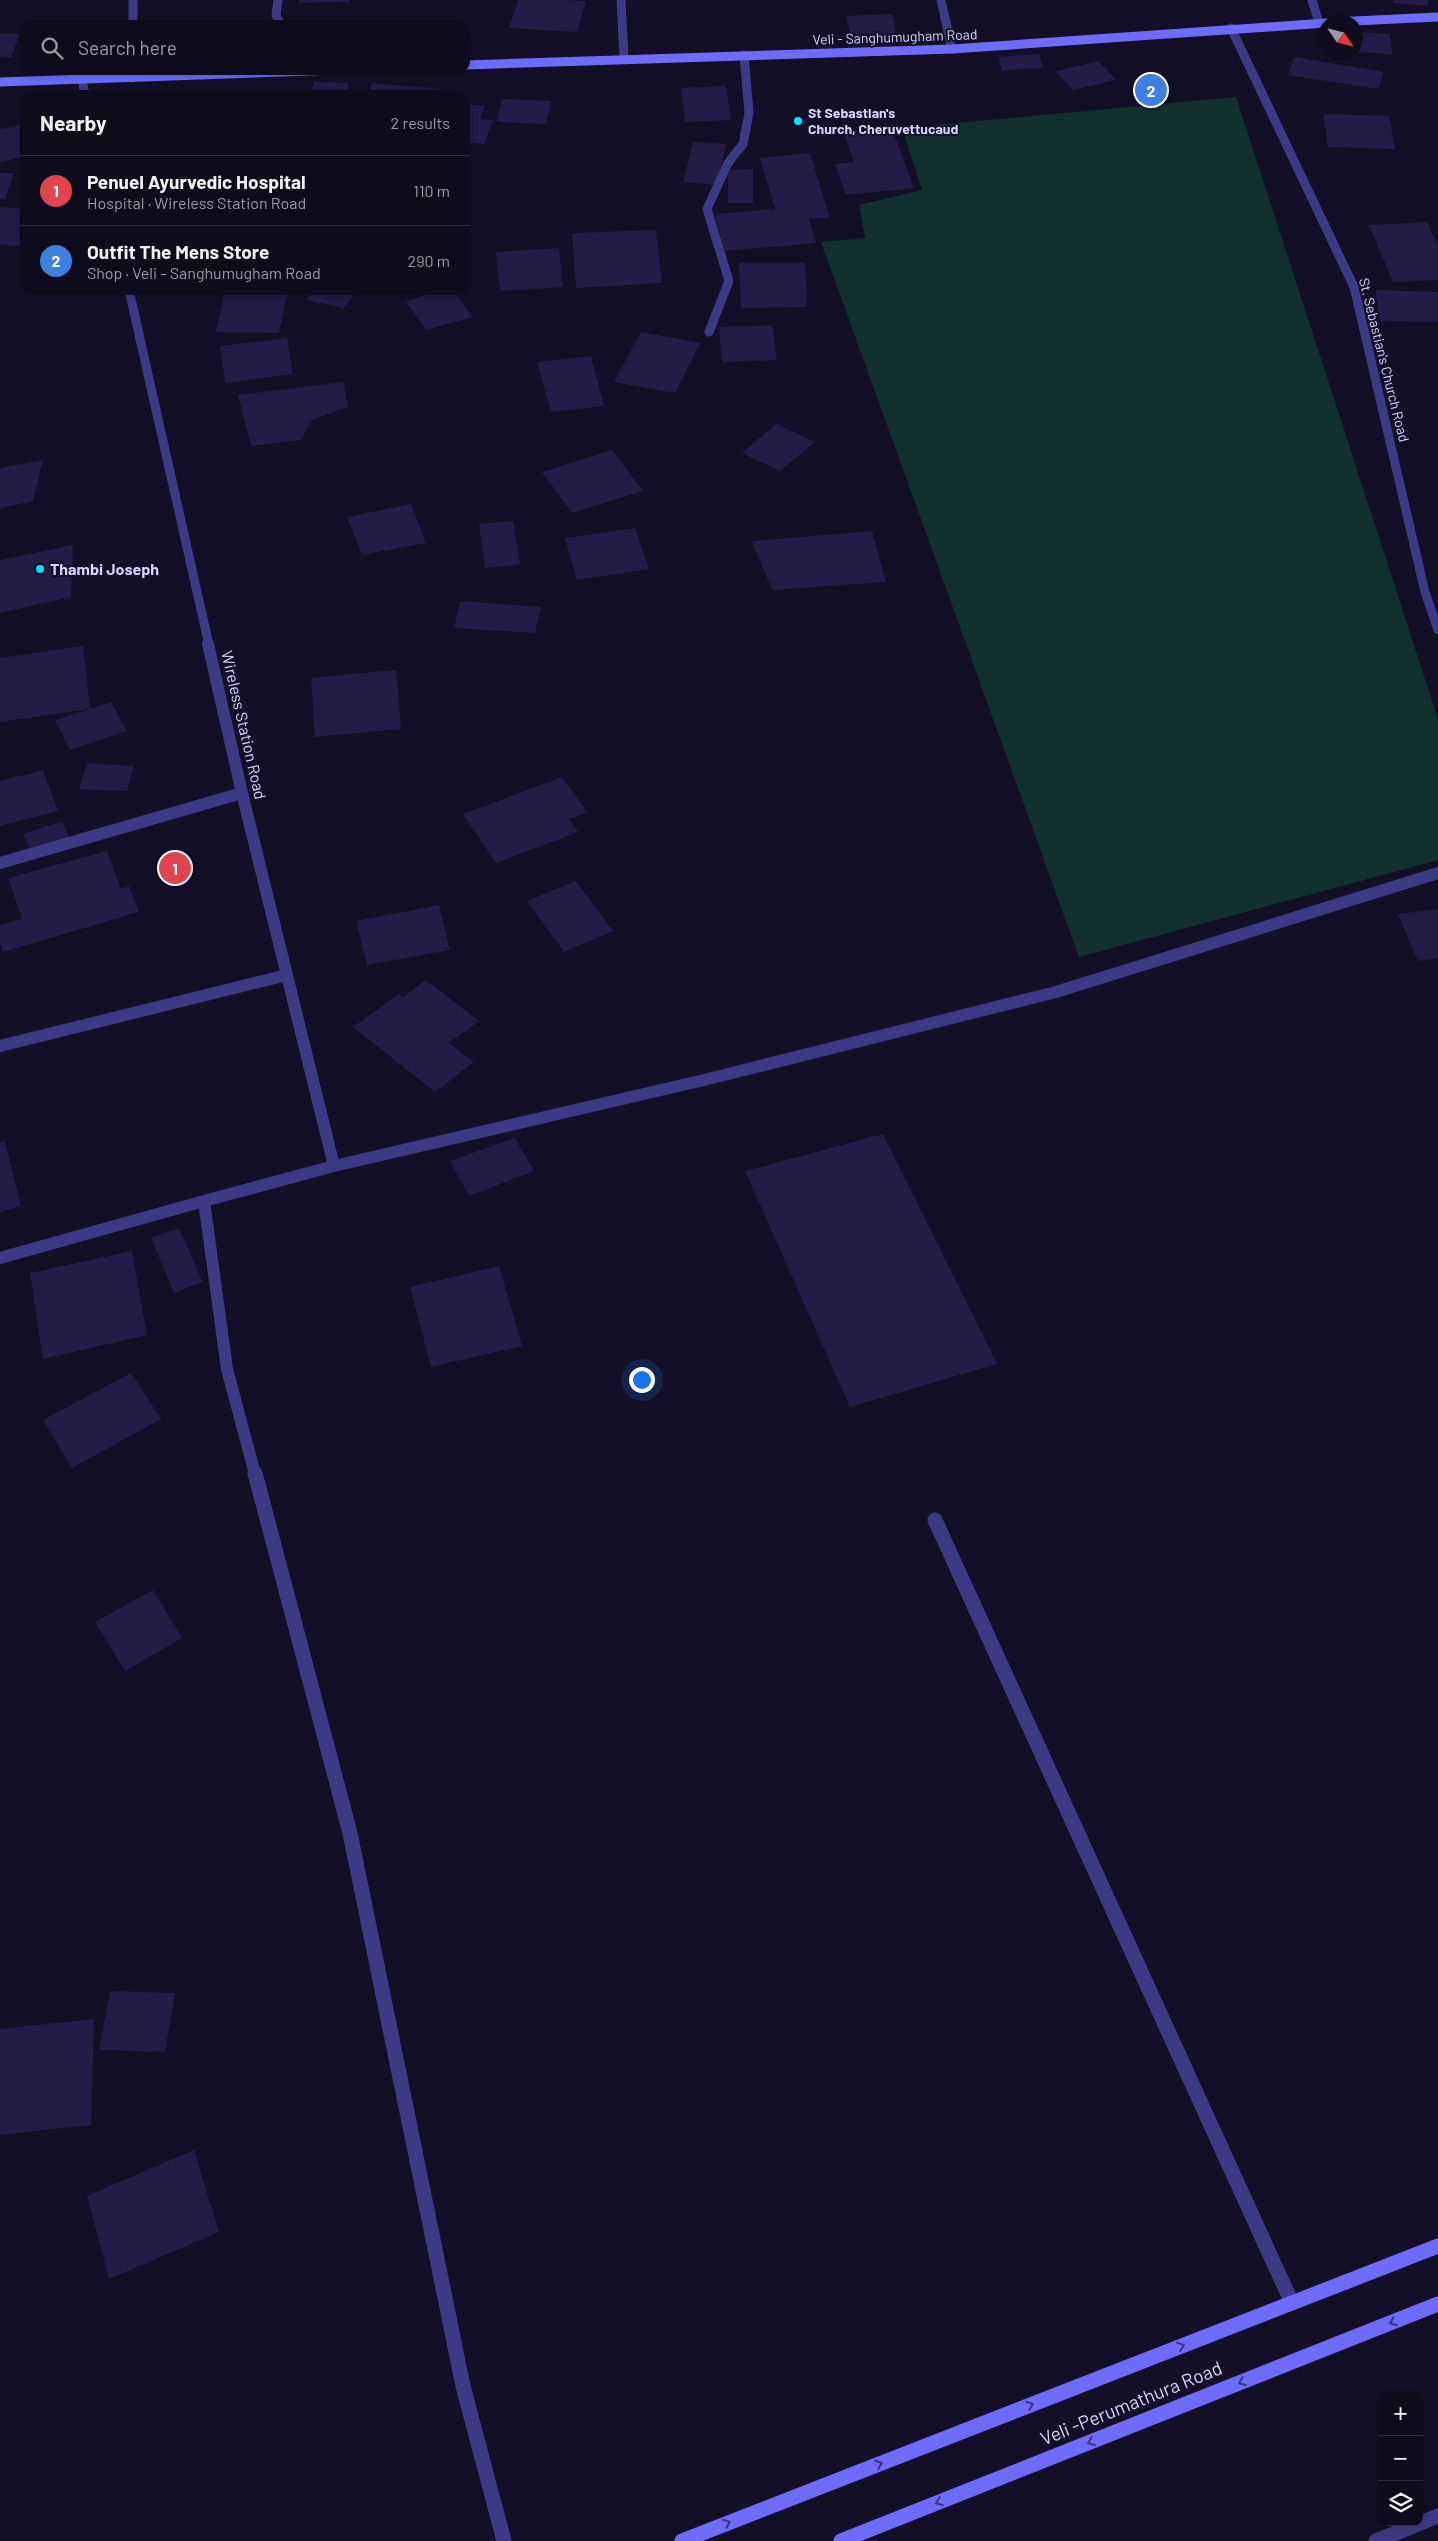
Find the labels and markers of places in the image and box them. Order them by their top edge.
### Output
pin: 2 [1135,71,1167,109]
place label: St Sebastian's Church, Cheruvettucaud [808,104,958,137]
marker: St Sebastian's Church, Cheruvettucaud [792,115,804,127]
place label: Thambi Joseph [50,559,159,578]
marker: Thambi Joseph [34,563,46,575]
pin: 1 [159,849,191,887]

